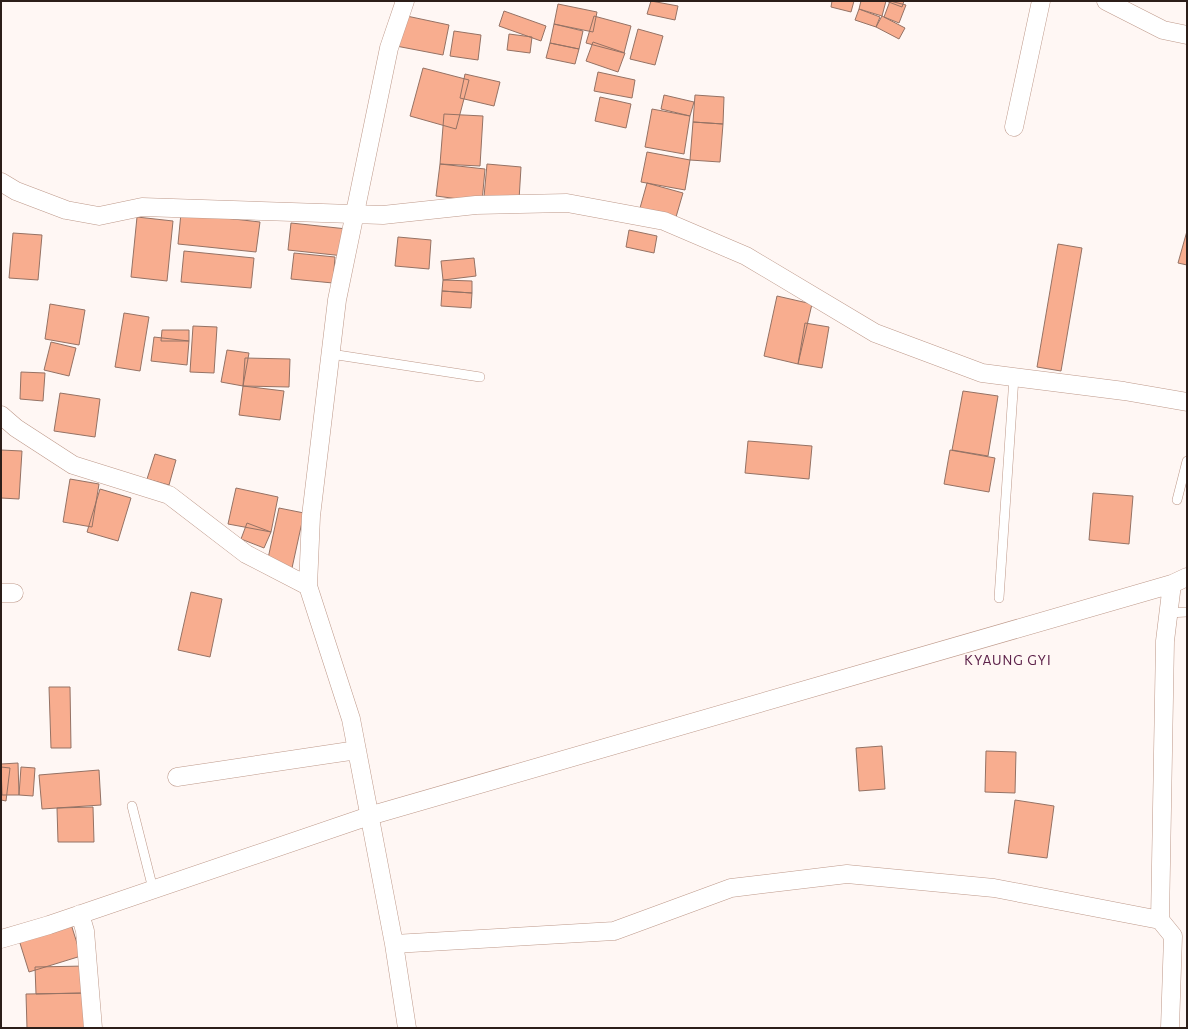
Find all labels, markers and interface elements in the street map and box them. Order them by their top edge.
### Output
district label: KYAUNG GYI [964,652,1052,668]

